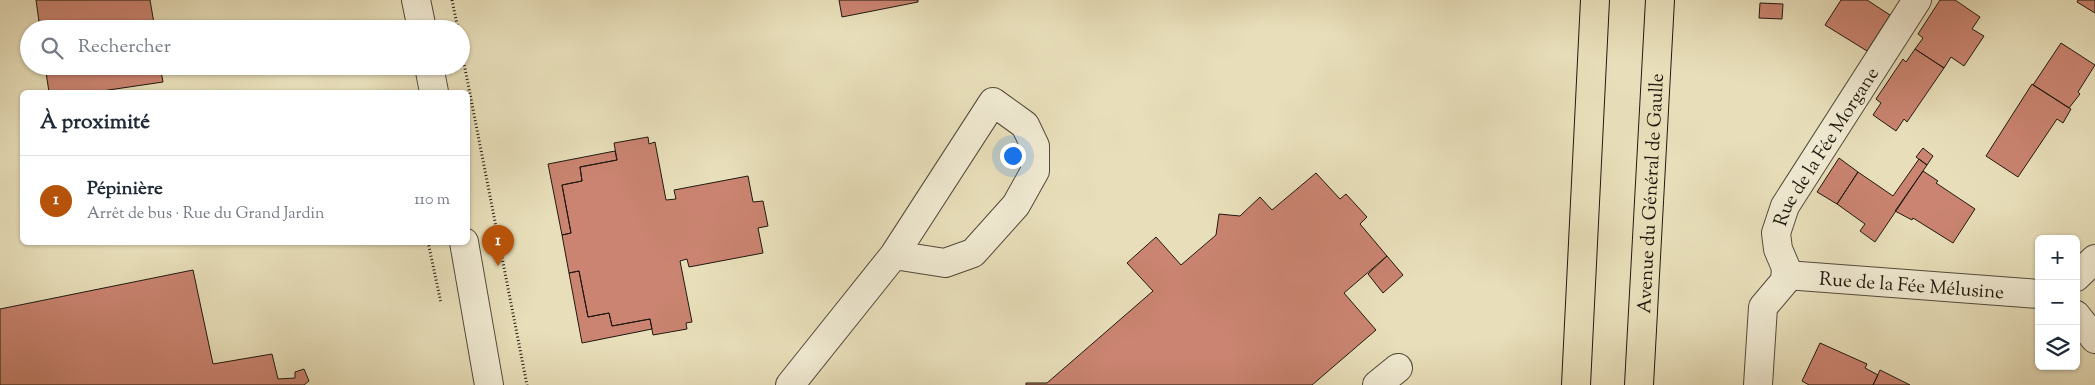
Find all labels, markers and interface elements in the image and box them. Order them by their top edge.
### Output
search box [20,20,470,75]
icon: search [38,34,66,62]
text: Rechercher [78,34,171,61]
street label: Rue de la Fée Morgane [1768,63,1887,230]
street label: Avenue du Général de Gaulle [1632,72,1672,314]
text: À proximité [40,108,150,138]
your location [1000,143,1026,169]
text: Pépinière [87,176,163,203]
text: 1 [53,189,59,212]
text: 110 m [414,189,450,212]
text: Arrêt de bus · Rue du Grand Jardin [87,203,324,226]
pin: 1 [482,225,514,266]
map controls [2035,235,2080,370]
button: + [2035,235,2080,280]
street label: Rue de la Fée Mélusine [1818,267,2005,307]
button: − [2035,280,2080,325]
button: layers [2035,325,2080,370]

